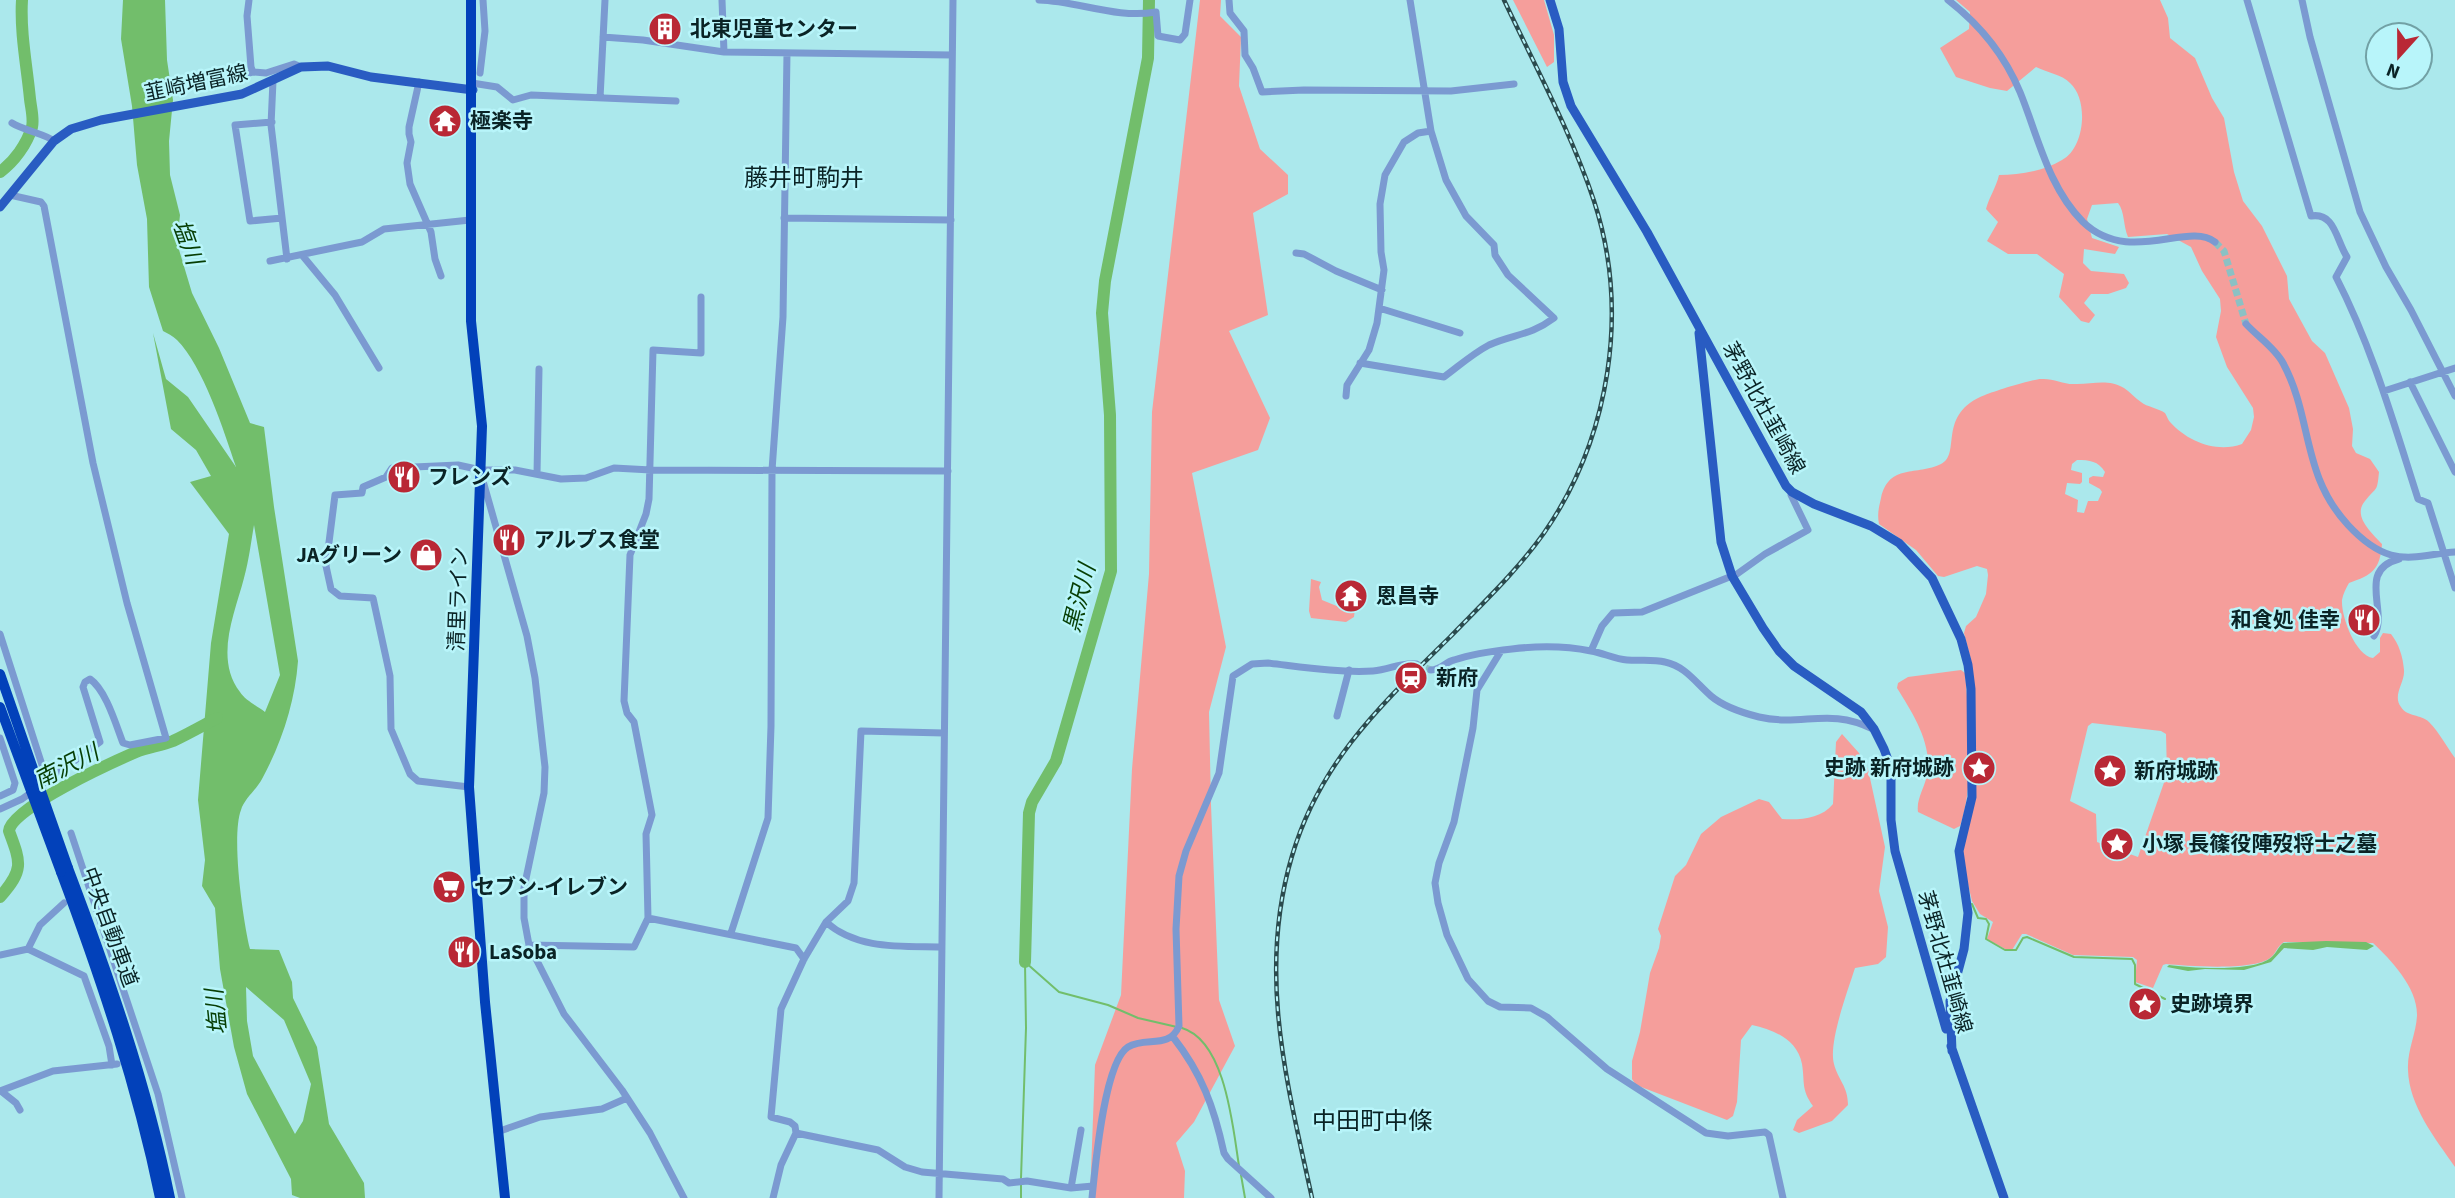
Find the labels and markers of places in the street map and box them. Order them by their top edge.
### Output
building icon: 北東児童センター [646,10,684,48]
place label: 北東児童センター [690,14,858,44]
temple icon: 極楽寺 [426,102,464,140]
place label: 極楽寺 [470,106,533,136]
restaurant icon: フレンズ [385,458,423,496]
place label: フレンズ [428,462,512,492]
restaurant icon: アルプス食堂 [490,521,528,559]
place label: アルプス食堂 [534,525,660,555]
shop icon: JAグリーン [407,536,445,574]
place label: JAグリーン [296,540,402,570]
temple icon: 恩昌寺 [1332,577,1370,615]
place label: 恩昌寺 [1376,581,1439,611]
restaurant icon: 和食処 佳幸 [2345,601,2383,639]
place label: 和食処 佳幸 [2231,605,2340,635]
station icon: 新府 [1392,659,1430,697]
place label: 新府 [1436,663,1478,693]
place icon: 史跡 新府城跡 [1960,749,1998,787]
place icon: 新府城跡 [2091,752,2129,790]
place label: 史跡 新府城跡 [1824,753,1954,783]
place label: 新府城跡 [2134,756,2218,786]
place icon: 小塚 長篠役陣歿将士之墓 [2098,825,2136,863]
place label: 小塚 長篠役陣歿将士之墓 [2142,829,2377,859]
supermarket icon: セブン-イレブン [430,868,468,906]
place label: セブン-イレブン [474,872,628,902]
restaurant icon: LaSoba [445,933,483,971]
place label: LaSoba [489,937,557,967]
place icon: 史跡境界 [2126,985,2164,1023]
place label: 史跡境界 [2170,989,2254,1019]

